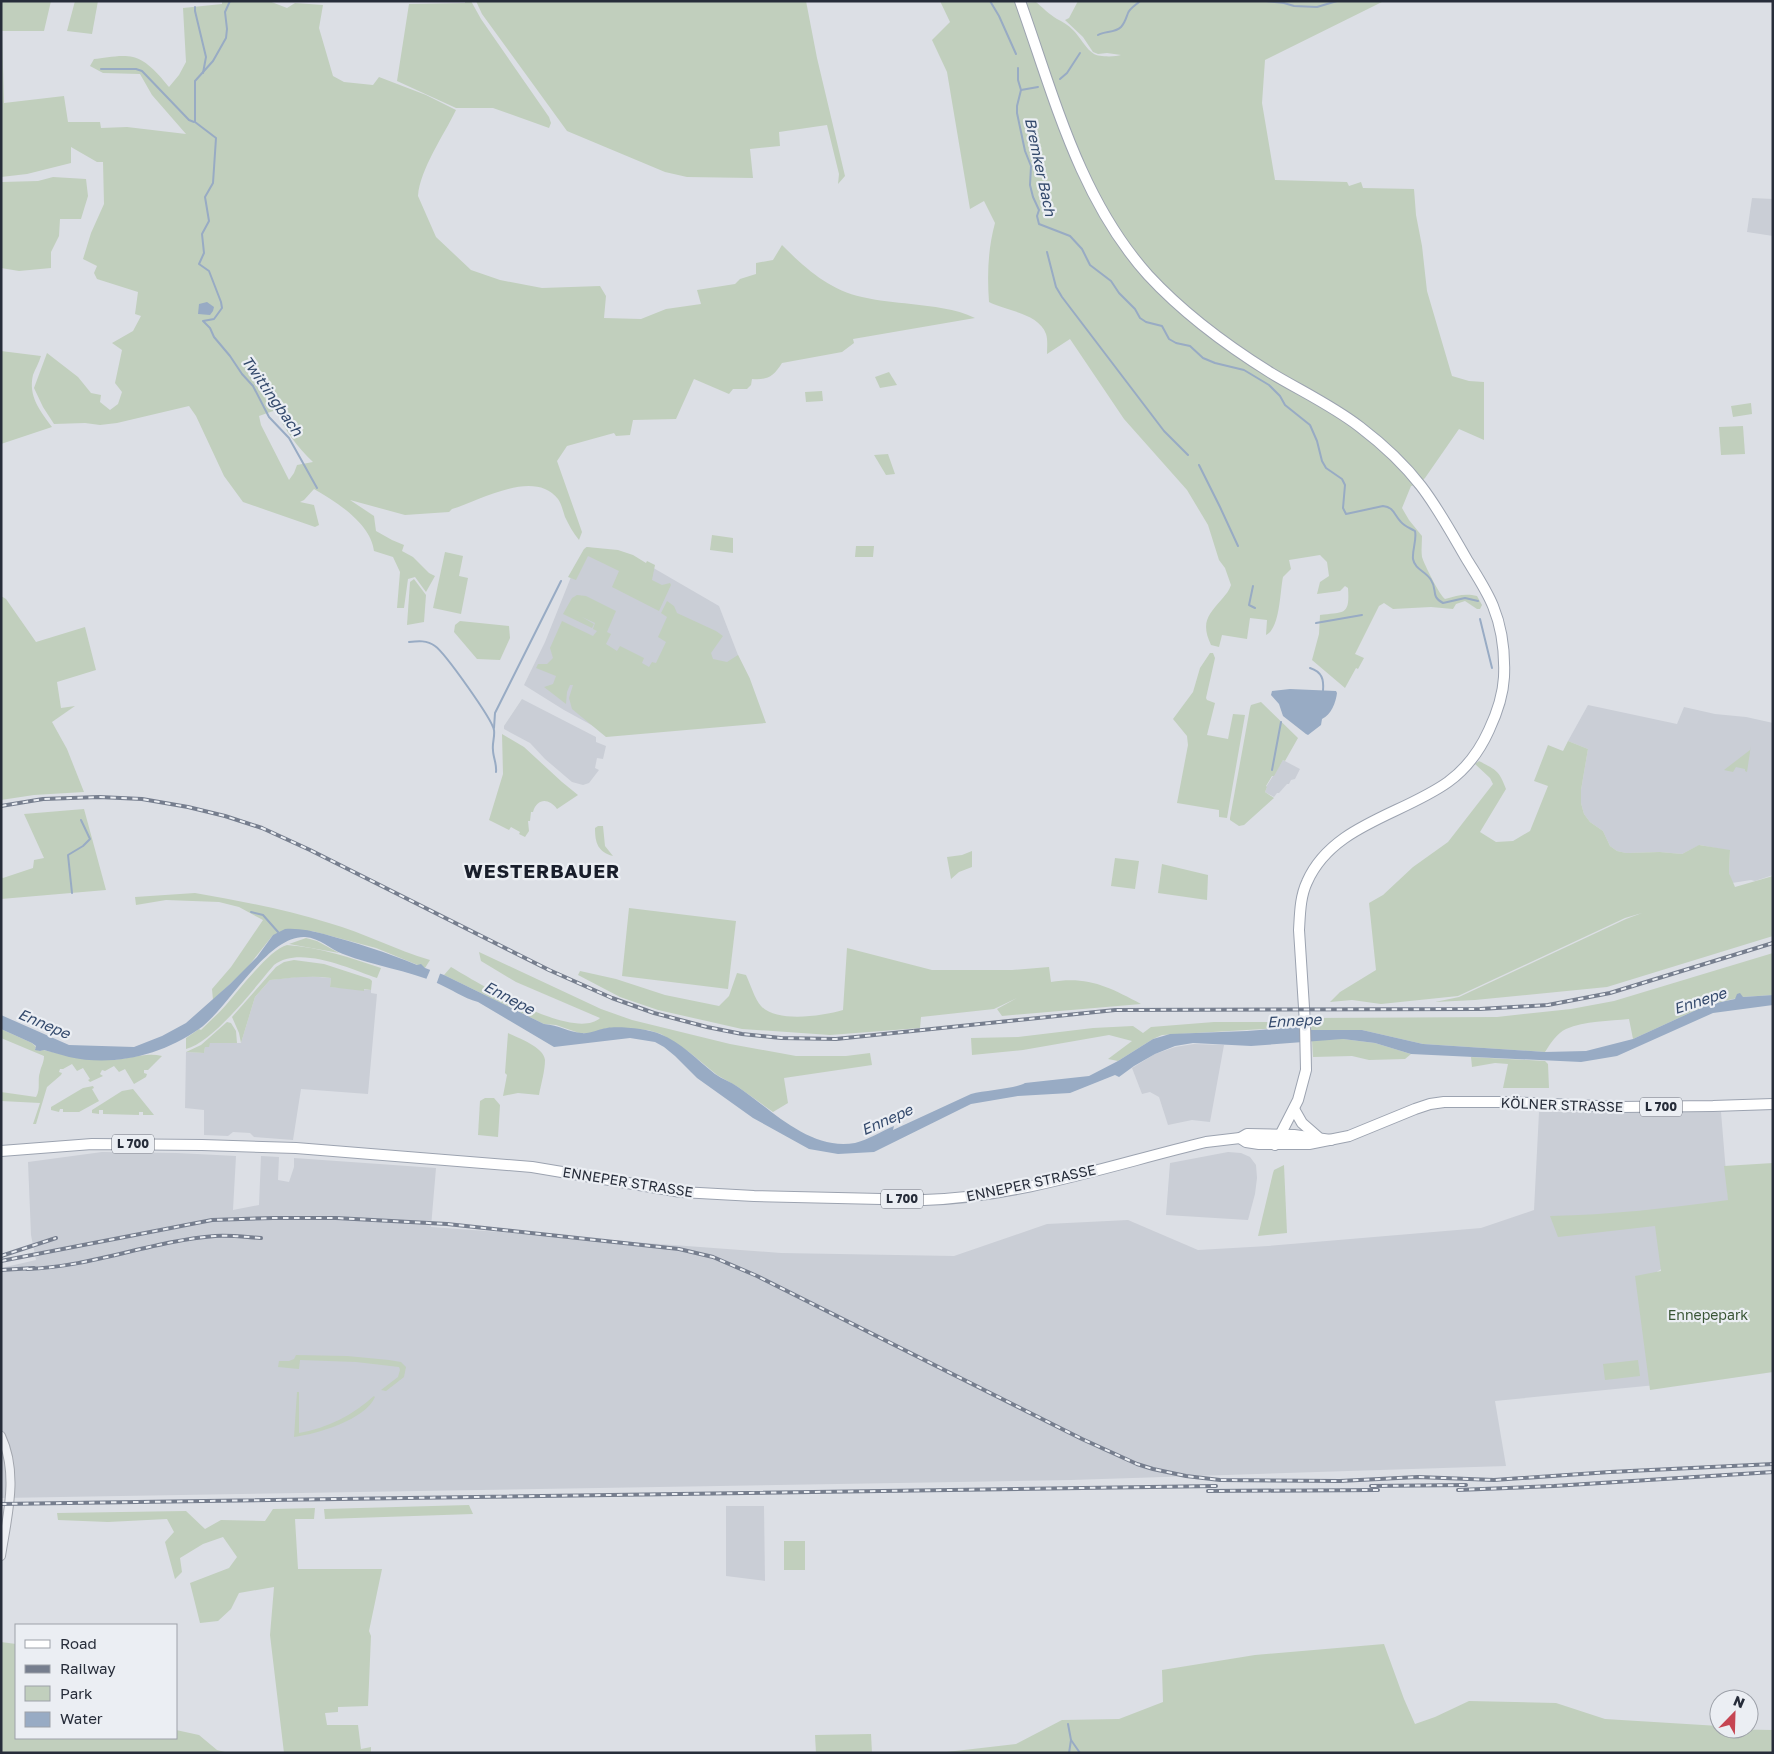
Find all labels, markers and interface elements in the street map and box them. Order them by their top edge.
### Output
water label: Bremker Bach [1022,116,1060,218]
water label: Twittingbach [238,352,307,440]
district label: WESTERBAUER [464,859,620,882]
water label: Ennepe [481,976,539,1018]
water label: Ennepe [1671,983,1729,1017]
water label: Ennepe [16,1004,74,1042]
water label: Ennepe [1266,1010,1323,1030]
street label: KÖLNER STRASSE [1500,1094,1624,1115]
road number: L 700 [1640,1098,1682,1116]
water label: Ennepe [858,1099,916,1138]
road number: L 700 [112,1134,154,1154]
street label: ENNEPER STRASSE [965,1160,1097,1205]
street label: ENNEPER STRASSE [562,1163,695,1200]
road number: L 700 [881,1190,923,1208]
park label: Ennepepark [1668,1306,1748,1323]
legend [15,1624,178,1739]
text: Road [60,1634,97,1652]
text: Railway [60,1659,116,1677]
text: Park [60,1684,93,1702]
north arrow [1709,1689,1759,1739]
text: N [1731,1692,1747,1711]
text: Water [60,1709,103,1727]

